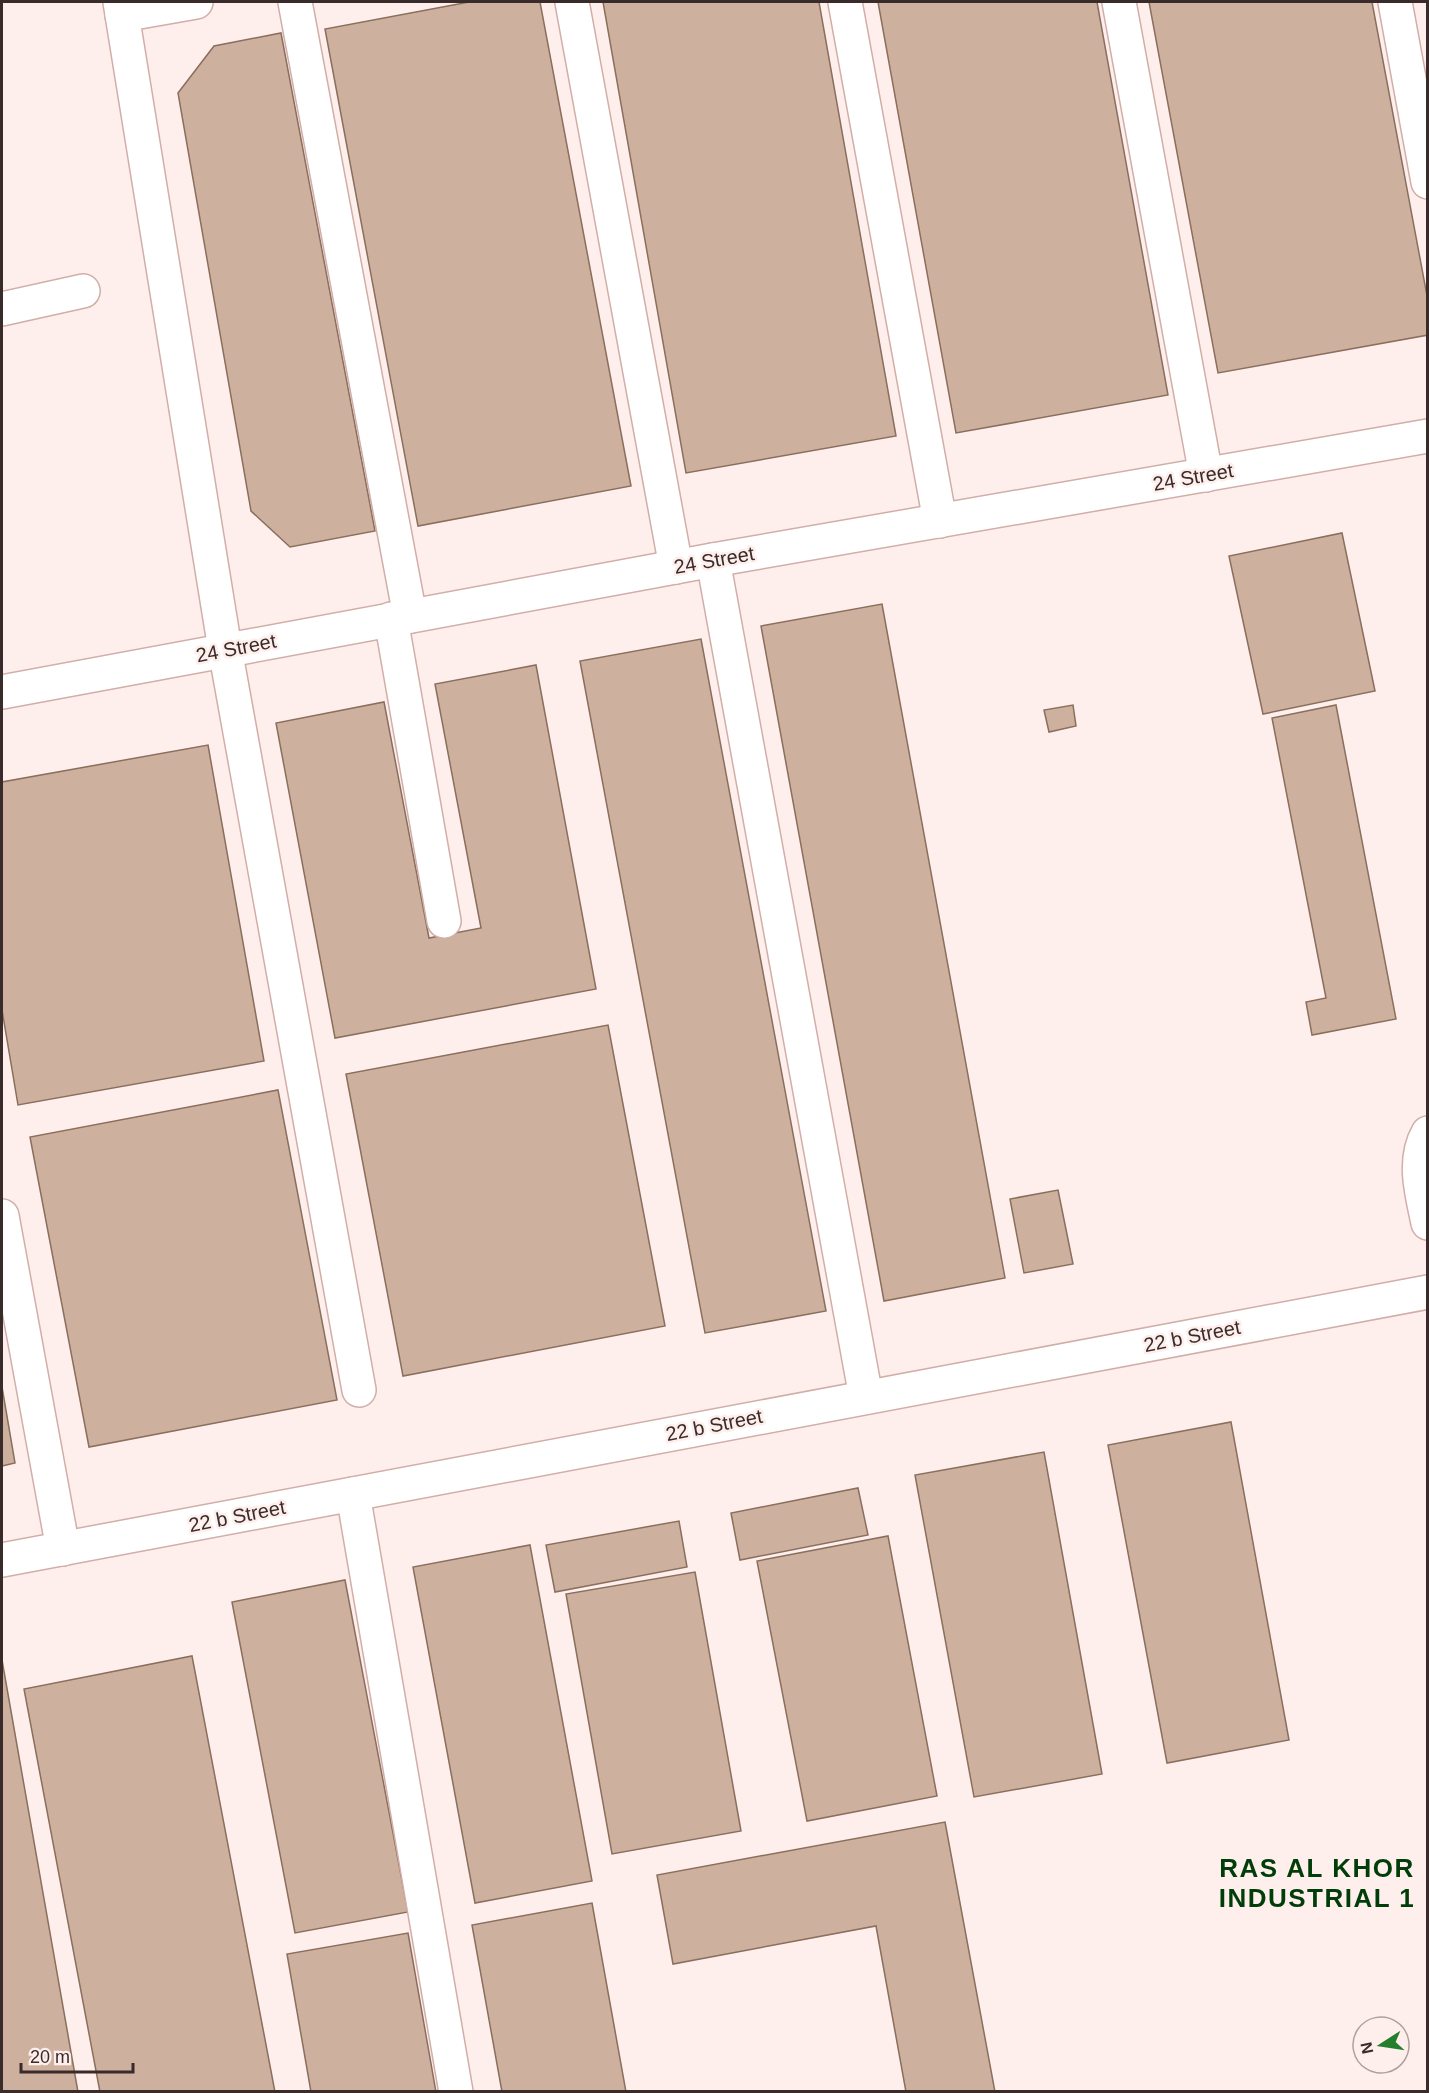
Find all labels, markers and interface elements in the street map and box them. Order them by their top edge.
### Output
street label: 24 Street [1151,459,1235,495]
street label: 24 Street [672,542,756,578]
street label: 24 Street [194,629,278,667]
street label: 22 b Street [1142,1316,1243,1356]
street label: 22 b Street [664,1405,765,1445]
street label: 22 b Street [187,1496,288,1536]
district label: RAS AL KHOR INDUSTRIAL 1 [1219,1853,1415,1913]
north arrow [1351,2015,1411,2075]
scale bar [21,2036,134,2074]
text: N [1357,2041,1376,2055]
text: 20 m [30,2047,70,2067]

